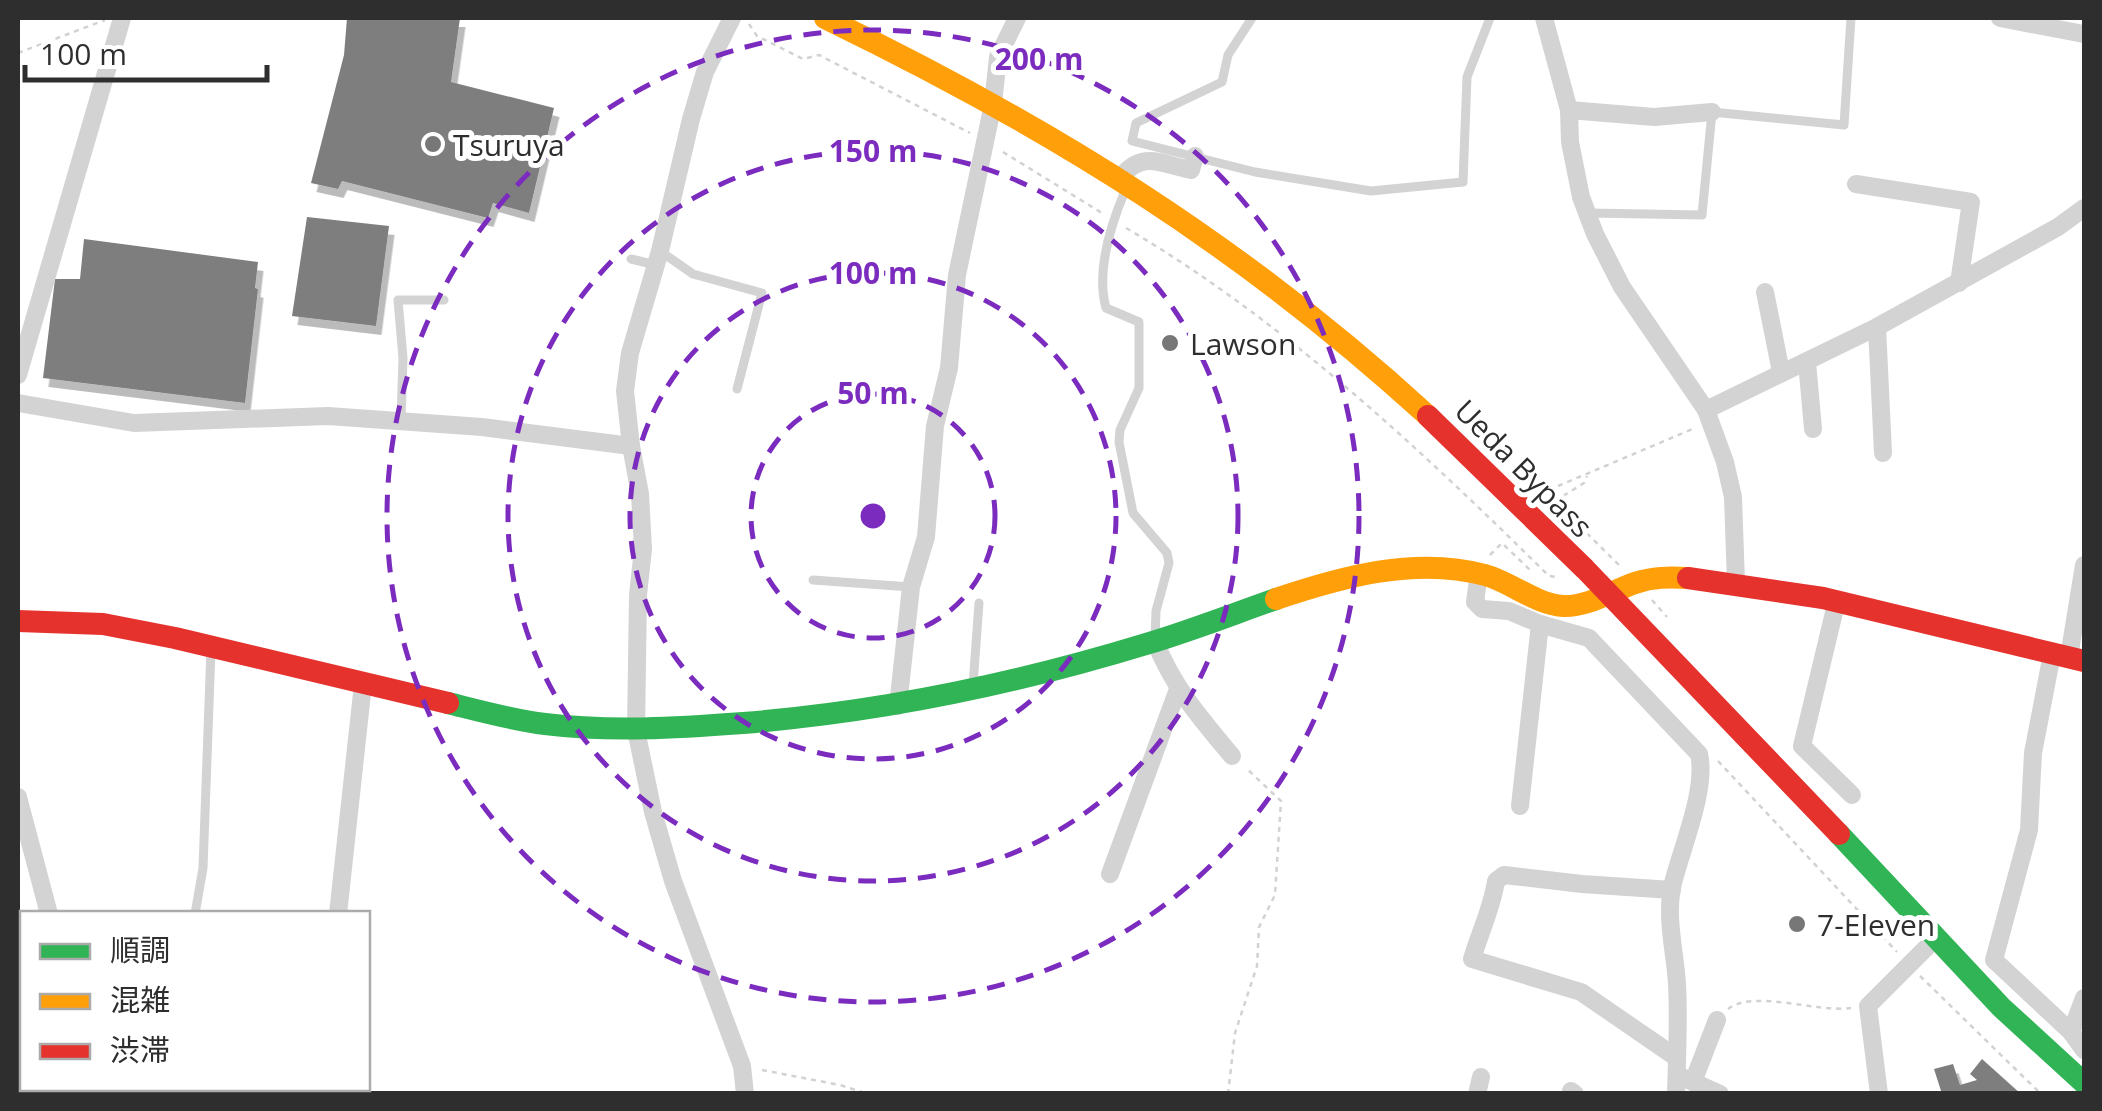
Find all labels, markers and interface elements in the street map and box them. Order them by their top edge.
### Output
scale bar [25,20,268,82]
text: 100 m [40,33,127,74]
text: 200 m [995,38,1083,79]
place label: Tsuruya [453,124,565,165]
text: 150 m [829,130,917,171]
marker: Tsuruya [422,133,444,155]
text: 100 m [829,252,917,293]
place label: Lawson [1190,323,1296,364]
marker: Lawson [1159,332,1181,354]
text: 50 m [837,372,909,413]
street label: Ueda Bypass [1446,390,1602,546]
centre of rings [855,498,891,534]
place label: 7-Eleven [1817,904,1935,945]
legend [20,911,370,1091]
marker: 7-Eleven [1786,913,1808,935]
text: 順調 [110,929,170,970]
text: 混雑 [110,979,170,1020]
text: 渋滞 [110,1029,170,1070]

